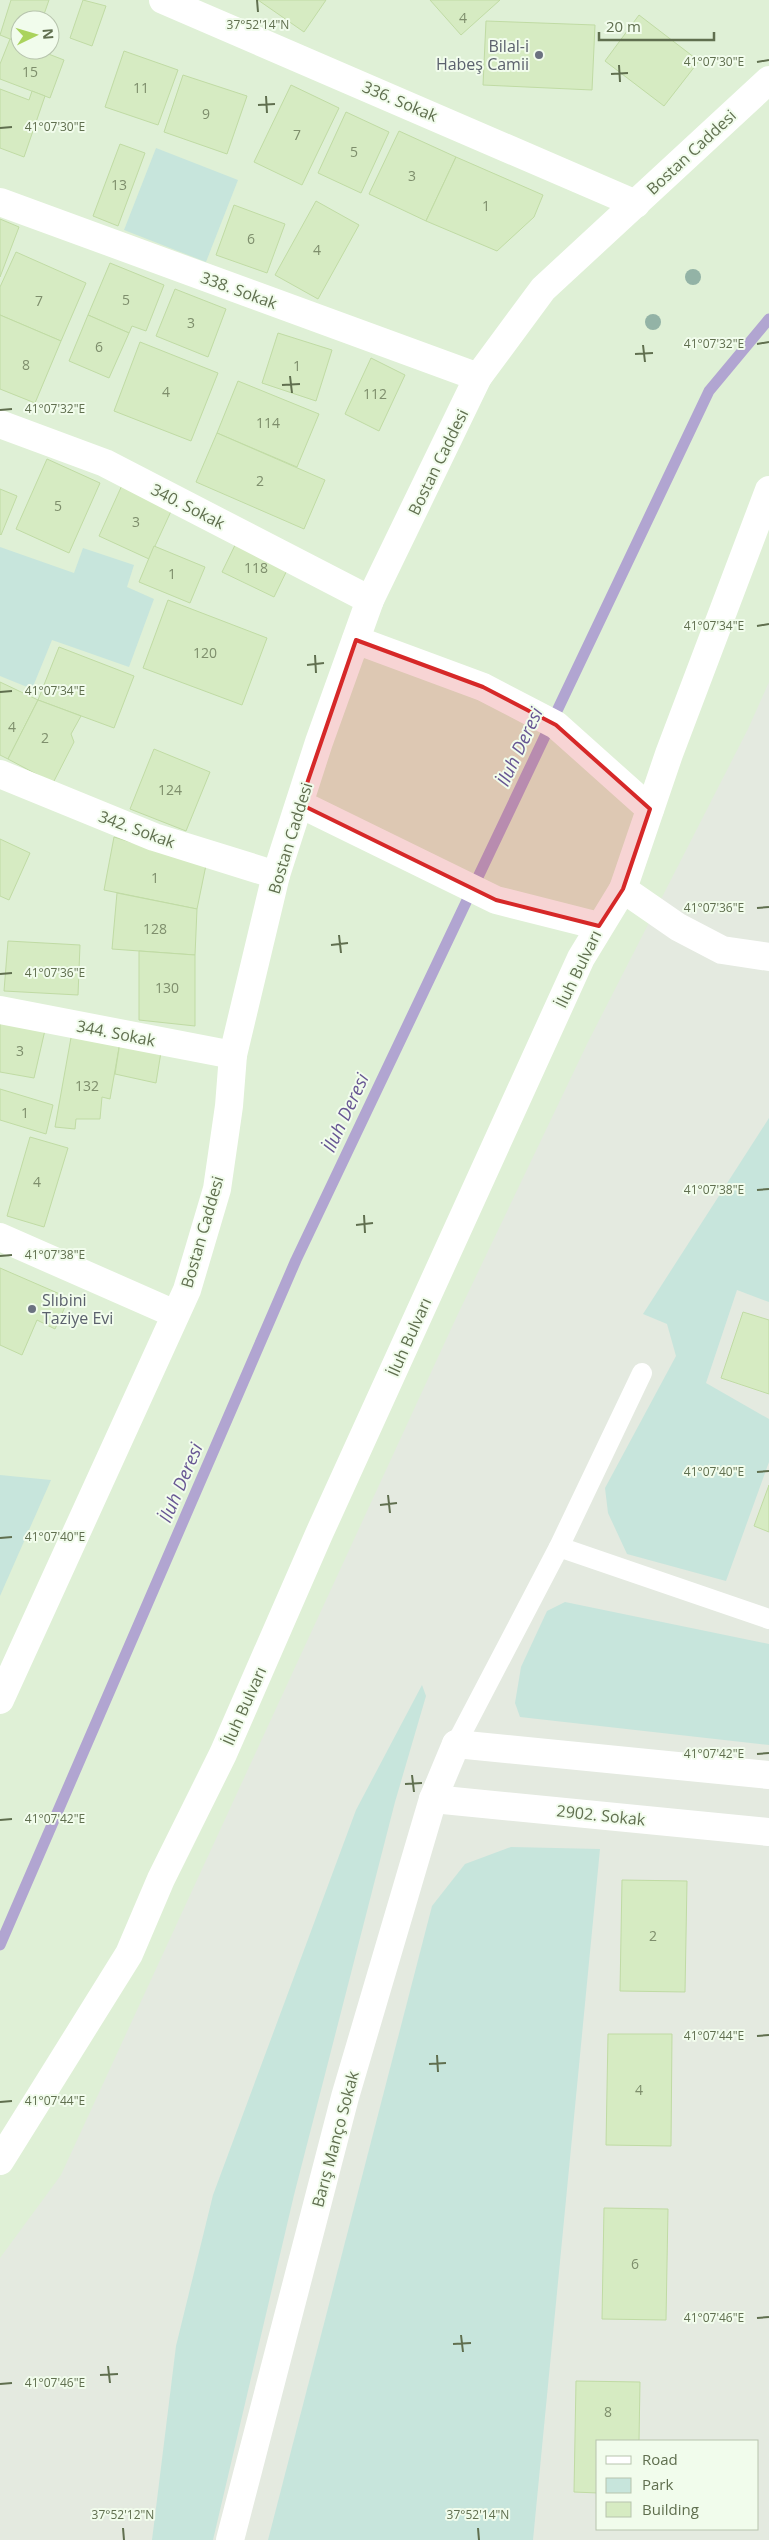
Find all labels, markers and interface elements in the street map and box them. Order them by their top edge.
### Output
house number: 4 [459,8,467,27]
north arrow [10,10,60,60]
scale bar [599,10,714,42]
text: 37°52'14"N [227,16,289,33]
text: 20 m [606,16,641,36]
text: N [38,27,58,40]
place label: Bilal-i Habeş Camii [436,35,529,75]
marker: Bilal-i Habeş Camii [533,49,545,61]
text: 41°07'30"E [684,53,744,70]
house number: 15 [22,62,38,81]
street label: 336. Sokak [359,75,442,127]
house number: 11 [133,78,149,97]
house number: 9 [202,104,210,123]
street label: Bostan Caddesi [641,105,741,199]
text: 41°07'30"E [25,118,85,135]
house number: 7 [293,125,301,144]
house number: 5 [350,142,358,161]
house number: 3 [408,166,416,185]
house number: 13 [111,175,127,194]
house number: 1 [482,196,490,215]
house number: 6 [247,229,255,248]
house number: 4 [313,240,321,259]
street label: 338. Sokak [198,266,281,314]
house number: 5 [122,290,130,309]
house number: 7 [35,291,43,310]
house number: 3 [187,313,195,332]
text: 41°07'32"E [684,335,744,352]
house number: 6 [95,337,103,356]
house number: 8 [22,355,30,374]
house number: 1 [293,356,301,375]
house number: 4 [162,382,170,401]
house number: 112 [363,384,387,403]
text: 41°07'32"E [25,400,85,417]
street label: Bostan Caddesi [403,405,473,519]
house number: 114 [256,413,280,432]
house number: 2 [256,471,264,490]
street label: 340. Sokak [147,478,229,534]
house number: 5 [54,496,62,515]
house number: 3 [132,512,140,531]
house number: 118 [244,558,268,577]
house number: 1 [168,564,176,583]
text: 41°07'34"E [684,617,744,634]
house number: 120 [193,643,217,662]
text: 41°07'34"E [25,682,85,699]
water label: İluh Deresi [490,703,548,790]
house number: 4 [8,717,16,736]
house number: 2 [41,728,49,747]
house number: 124 [158,780,182,799]
street label: Bostan Caddesi [263,780,317,896]
street label: 342. Sokak [96,805,179,853]
house number: 1 [151,868,159,887]
text: 41°07'36"E [684,899,744,916]
house number: 128 [143,919,167,938]
street label: İluh Bulvarı [550,926,606,1012]
text: 41°07'36"E [25,964,85,981]
house number: 130 [155,978,179,997]
street label: 344. Sokak [75,1015,158,1052]
house number: 3 [16,1041,24,1060]
water label: İluh Deresi [316,1069,374,1156]
house number: 132 [75,1076,99,1095]
house number: 1 [21,1103,29,1122]
house number: 4 [33,1172,41,1191]
street label: Bostan Caddesi [176,1174,228,1290]
text: 41°07'38"E [684,1181,744,1198]
text: 41°07'38"E [25,1246,85,1263]
place label: Slıbini Taziye Evi [42,1289,113,1329]
street label: İluh Bulvarı [382,1294,436,1380]
marker: Slıbini Taziye Evi [26,1303,38,1315]
water label: İluh Deresi [153,1439,208,1526]
text: 41°07'40"E [684,1463,744,1480]
text: 41°07'40"E [25,1528,85,1545]
street label: İluh Bulvarı [217,1663,271,1749]
text: 41°07'42"E [684,1745,744,1762]
street label: 2902. Sokak [556,1799,647,1831]
text: 41°07'42"E [25,1810,85,1827]
house number: 2 [649,1926,657,1945]
text: 41°07'44"E [684,2027,744,2044]
street label: Barış Manço Sokak [306,2068,364,2210]
house number: 4 [635,2080,643,2099]
text: 41°07'44"E [25,2092,85,2109]
house number: 6 [631,2254,639,2273]
text: 41°07'46"E [684,2309,744,2326]
text: 41°07'46"E [25,2374,85,2391]
house number: 8 [604,2402,612,2421]
legend [596,2440,759,2530]
text: Road [642,2449,678,2469]
text: Park [642,2474,673,2494]
text: Building [642,2499,699,2519]
text: 37°52'12"N [92,2506,154,2523]
text: 37°52'14"N [447,2506,509,2523]

